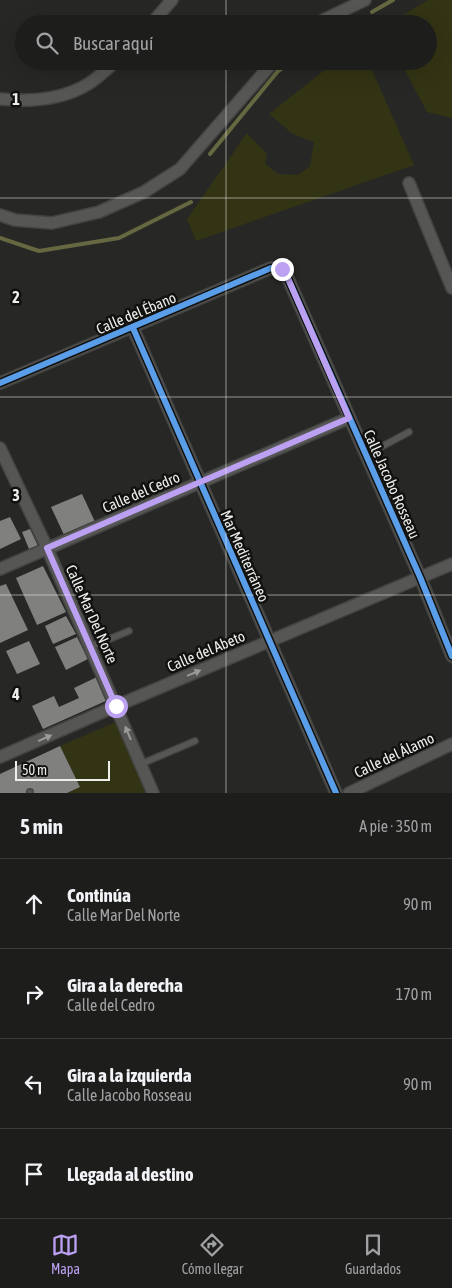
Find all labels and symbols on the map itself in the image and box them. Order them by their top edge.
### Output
text: 1 [12,90,20,108]
route end [271,258,294,281]
text: 2 [12,288,20,306]
street label: Calle del Ébano [93,289,179,337]
street label: Calle Jacobo Rosseau [360,427,424,541]
street label: Calle del Cedro [100,468,182,516]
text: 3 [12,486,20,504]
street label: Mar Mediterráneo [217,508,273,604]
street label: Calle Mar Del Norte [63,562,121,666]
street label: Calle del Abeto [165,627,247,675]
one-way arrow [187,668,201,676]
text: 4 [11,685,20,703]
route start [105,695,128,718]
one-way arrow [123,726,131,740]
street label: Calle del Álamo [351,729,437,781]
one-way arrow [38,733,52,741]
scale bar [15,758,110,781]

